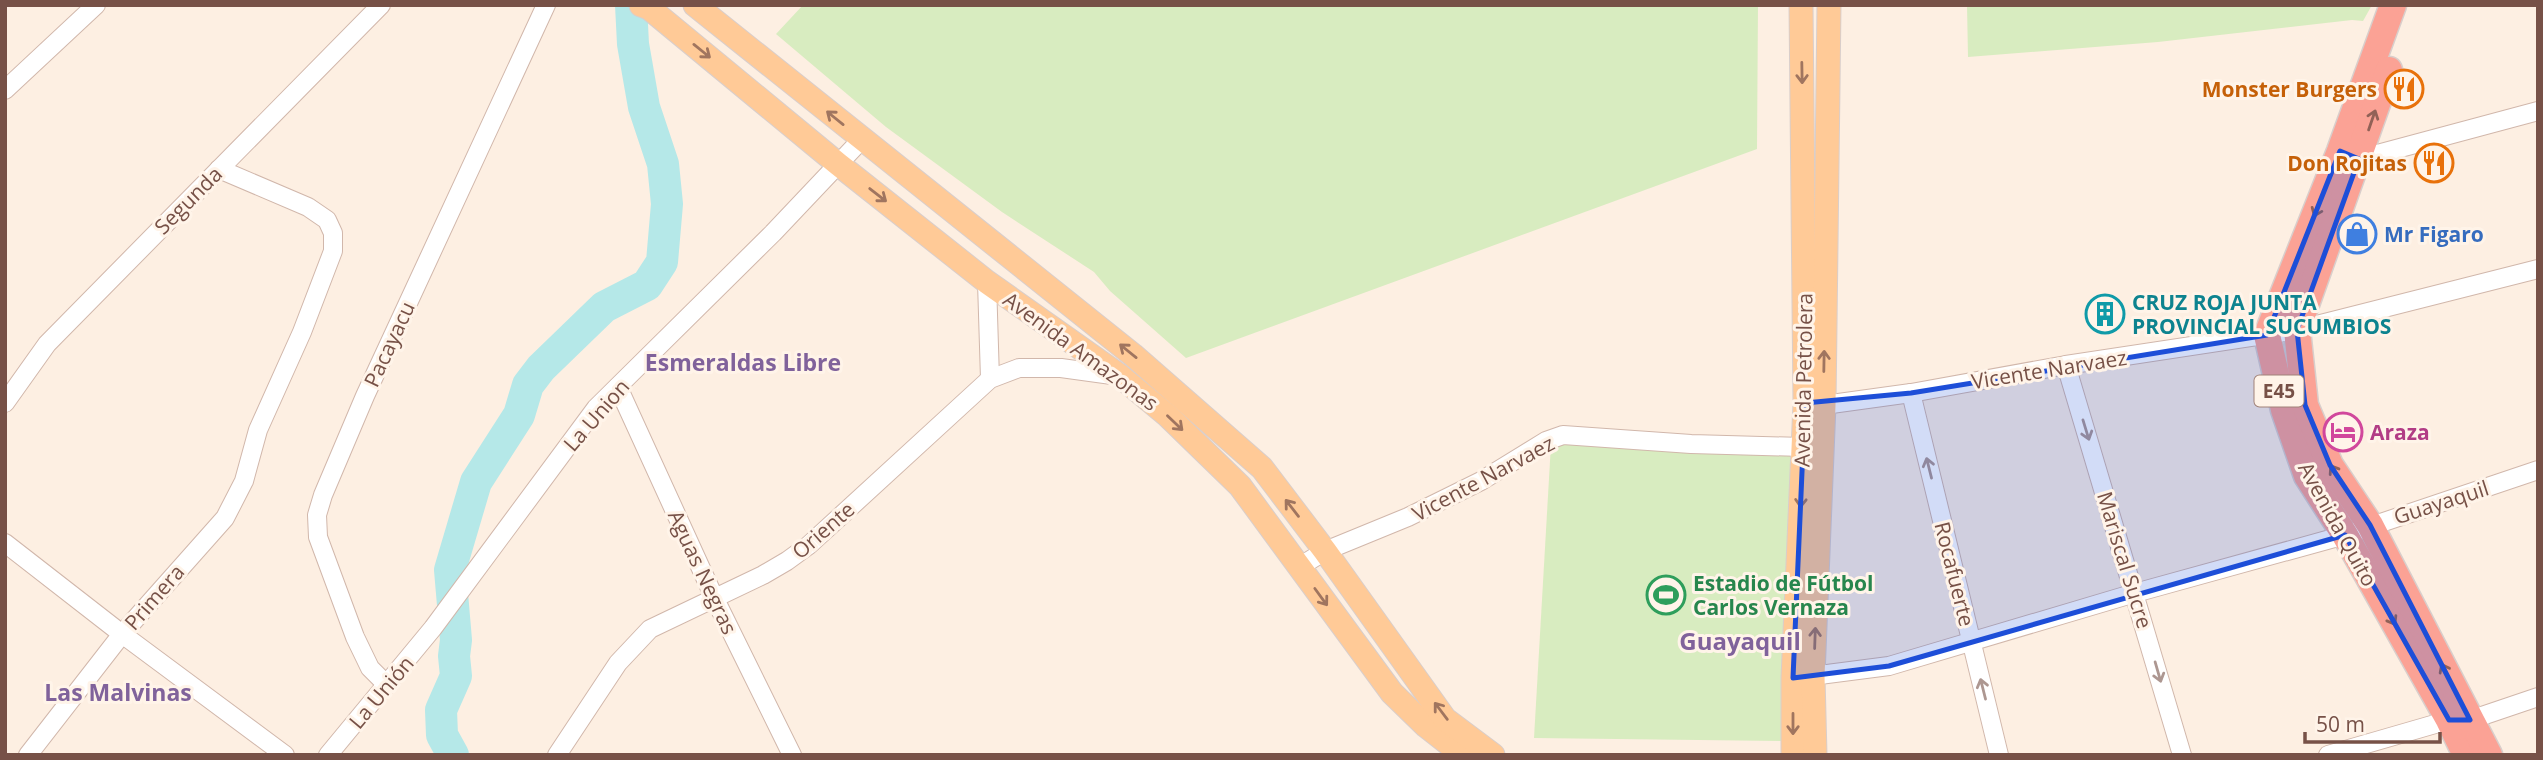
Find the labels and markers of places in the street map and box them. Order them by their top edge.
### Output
restaurant icon: Monster Burgers [2383,68,2425,110]
place label: Monster Burgers [2202,75,2377,103]
restaurant icon: Don Rojitas [2413,142,2455,184]
place label: Don Rojitas [2287,149,2407,177]
shop icon: Mr Figaro [2336,213,2378,255]
place label: Mr Figaro [2384,220,2484,248]
place label: CRUZ ROJA JUNTA PROVINCIAL SUCUMBIOS [2132,288,2391,340]
building icon: CRUZ ROJA JUNTA PROVINCIAL SUCUMBIOS [2084,293,2126,335]
hotel icon: Araza [2322,411,2364,453]
place label: Araza [2370,418,2430,446]
place label: Estadio de Fútbol Carlos Vernaza [1693,569,1873,621]
sports icon: Estadio de Fútbol Carlos Vernaza [1645,574,1687,616]

